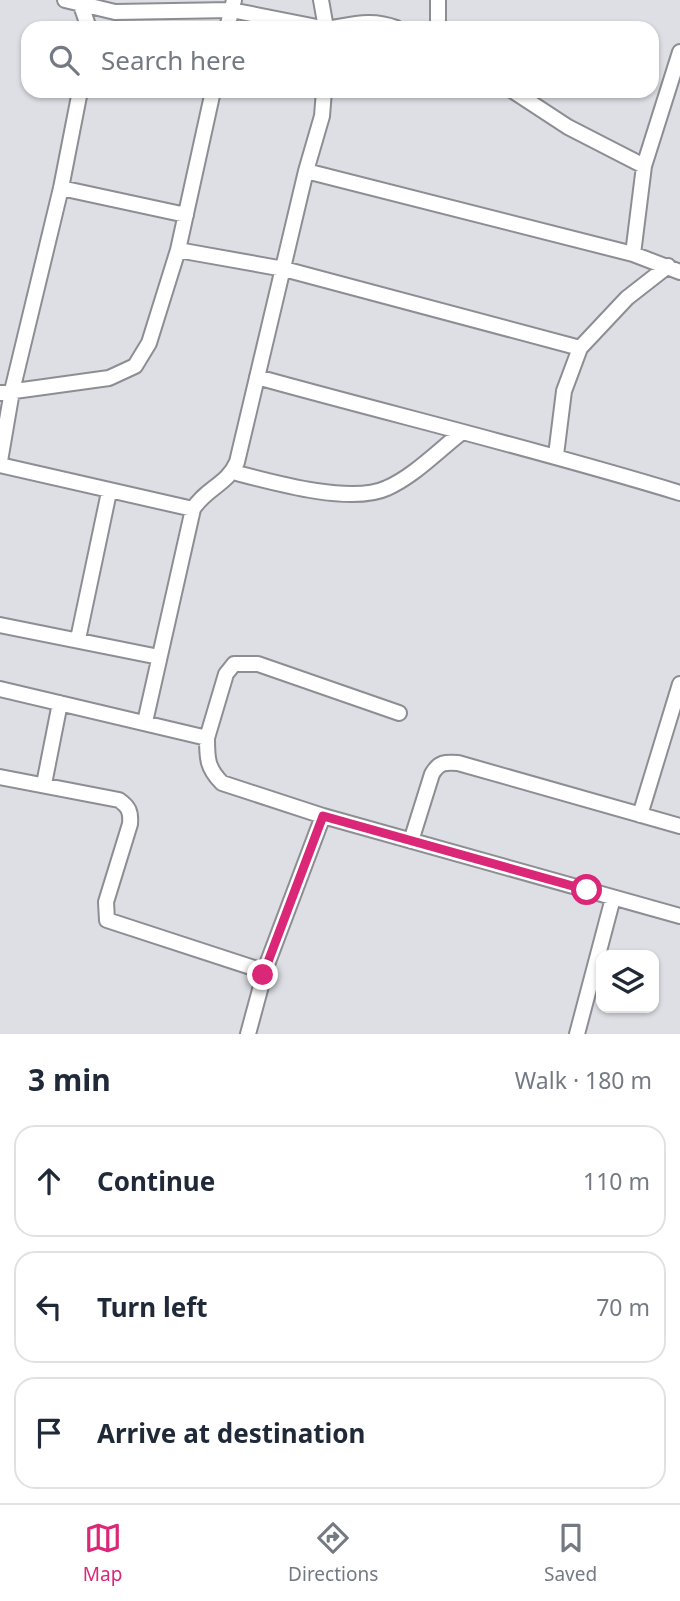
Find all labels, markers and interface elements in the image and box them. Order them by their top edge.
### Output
search box [21,21,659,98]
icon: search [45,41,83,79]
text: Search here [101,42,246,78]
route start [571,874,602,905]
map controls [596,950,659,1013]
button: layers [596,950,659,1013]
route end [247,959,278,990]
text: 3 min [28,1059,111,1100]
text: Walk · 180 m [515,1064,652,1096]
icon: ahead [30,1162,68,1200]
text: Continue [97,1163,215,1199]
text: 110 m [583,1165,650,1197]
icon: left [30,1288,68,1326]
text: Turn left [97,1289,208,1325]
text: 70 m [596,1291,650,1323]
icon: arrive [30,1414,68,1452]
text: Arrive at destination [97,1415,366,1451]
tab: Map [83,1519,122,1587]
tab: Directions [288,1519,378,1587]
tab: Saved [544,1519,597,1587]

